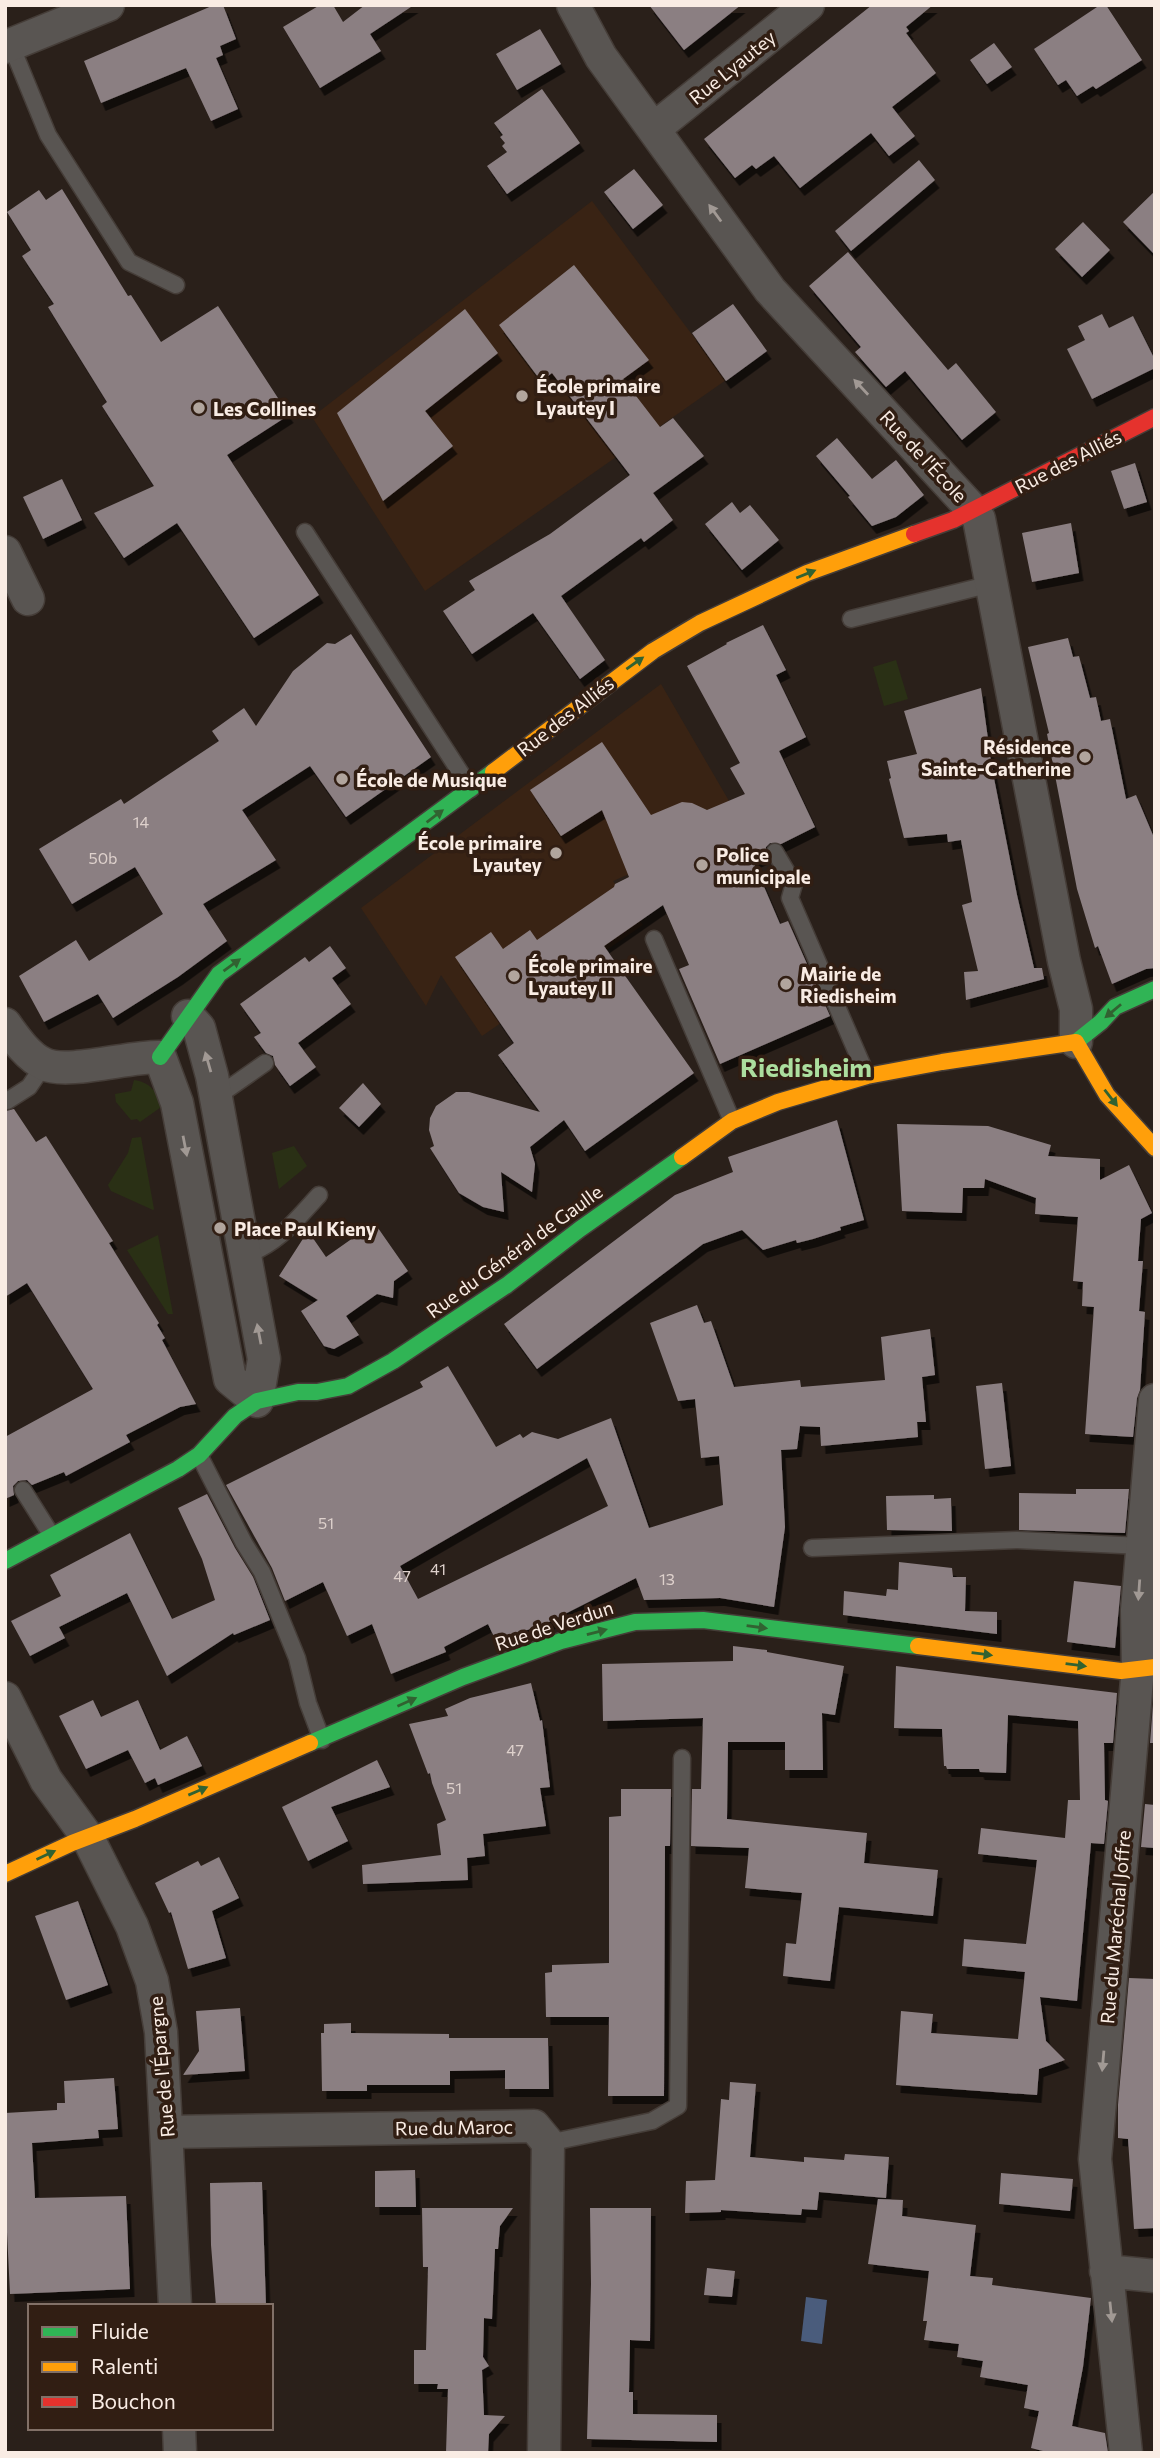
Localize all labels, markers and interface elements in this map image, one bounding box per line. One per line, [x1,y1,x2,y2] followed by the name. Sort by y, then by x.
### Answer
[684,25,780,109] street label: Rue Lyautey
[708,204,722,222] one-way arrow
[536,374,661,419] place label: École primaire Lyautey I
[853,379,869,396] one-way arrow
[514,388,530,404] marker: École primaire Lyautey I
[213,397,316,420] place label: Les Collines
[191,400,207,416] marker: Les Collines
[876,405,972,507] street label: Rue de l'École
[1011,424,1125,498] street label: Rue des Alliés
[796,568,817,579] one-way arrow
[626,656,644,670] one-way arrow
[512,671,618,761] street label: Rue des Alliés
[921,735,1071,780] place label: Résidence Sainte-Catherine
[1077,749,1093,765] marker: Résidence Sainte-Catherine
[356,768,507,791] place label: École de Musique
[334,771,350,787] marker: École de Musique
[425,808,443,823] one-way arrow
[133,812,150,831] house number: 14
[417,831,543,876] place label: École primaire Lyautey
[716,843,811,888] place label: Police municipale
[548,845,564,861] marker: École primaire Lyautey
[88,848,118,867] house number: 50b
[694,857,710,873] marker: Police municipale
[528,954,653,999] place label: École primaire Lyautey II
[222,958,241,972] one-way arrow
[800,962,897,1007] place label: Mairie de Riedisheim
[506,968,522,984] marker: École primaire Lyautey II
[778,976,794,992] marker: Mairie de Riedisheim
[1104,1003,1122,1019] one-way arrow
[203,1051,213,1072] one-way arrow
[740,1051,872,1082] district label: Riedisheim
[1103,1089,1118,1107] one-way arrow
[180,1135,191,1157] one-way arrow
[422,1180,606,1322] street label: Rue du Général de Gaulle
[234,1217,377,1240] place label: Place Paul Kieny
[212,1220,228,1236] marker: Place Paul Kieny
[253,1323,264,1345] one-way arrow
[318,1513,334,1532] house number: 51
[430,1559,446,1578] house number: 41
[393,1566,411,1585] house number: 47
[659,1569,675,1588] house number: 13
[1133,1579,1144,1601] one-way arrow
[492,1595,616,1655] street label: Rue de Verdun
[746,1622,768,1633] one-way arrow
[587,1626,609,1637] one-way arrow
[972,1649,994,1660] one-way arrow
[1065,1660,1087,1671] one-way arrow
[397,1696,417,1708] one-way arrow
[506,1740,524,1759] house number: 47
[446,1778,462,1797] house number: 51
[188,1786,209,1797] one-way arrow
[1095,1829,1135,2025] street label: Rue du Maréchal Joffre
[36,1849,56,1861] one-way arrow
[143,1996,179,2138] street label: Rue de l'Épargne
[1098,2050,1109,2072] one-way arrow
[395,2114,513,2140] street label: Rue du Maroc
[1106,2301,1117,2323] one-way arrow
[28,2304,273,2430] legend
[91,2318,149,2343] text: Fluide
[91,2353,158,2378] text: Ralenti
[91,2388,176,2413] text: Bouchon

